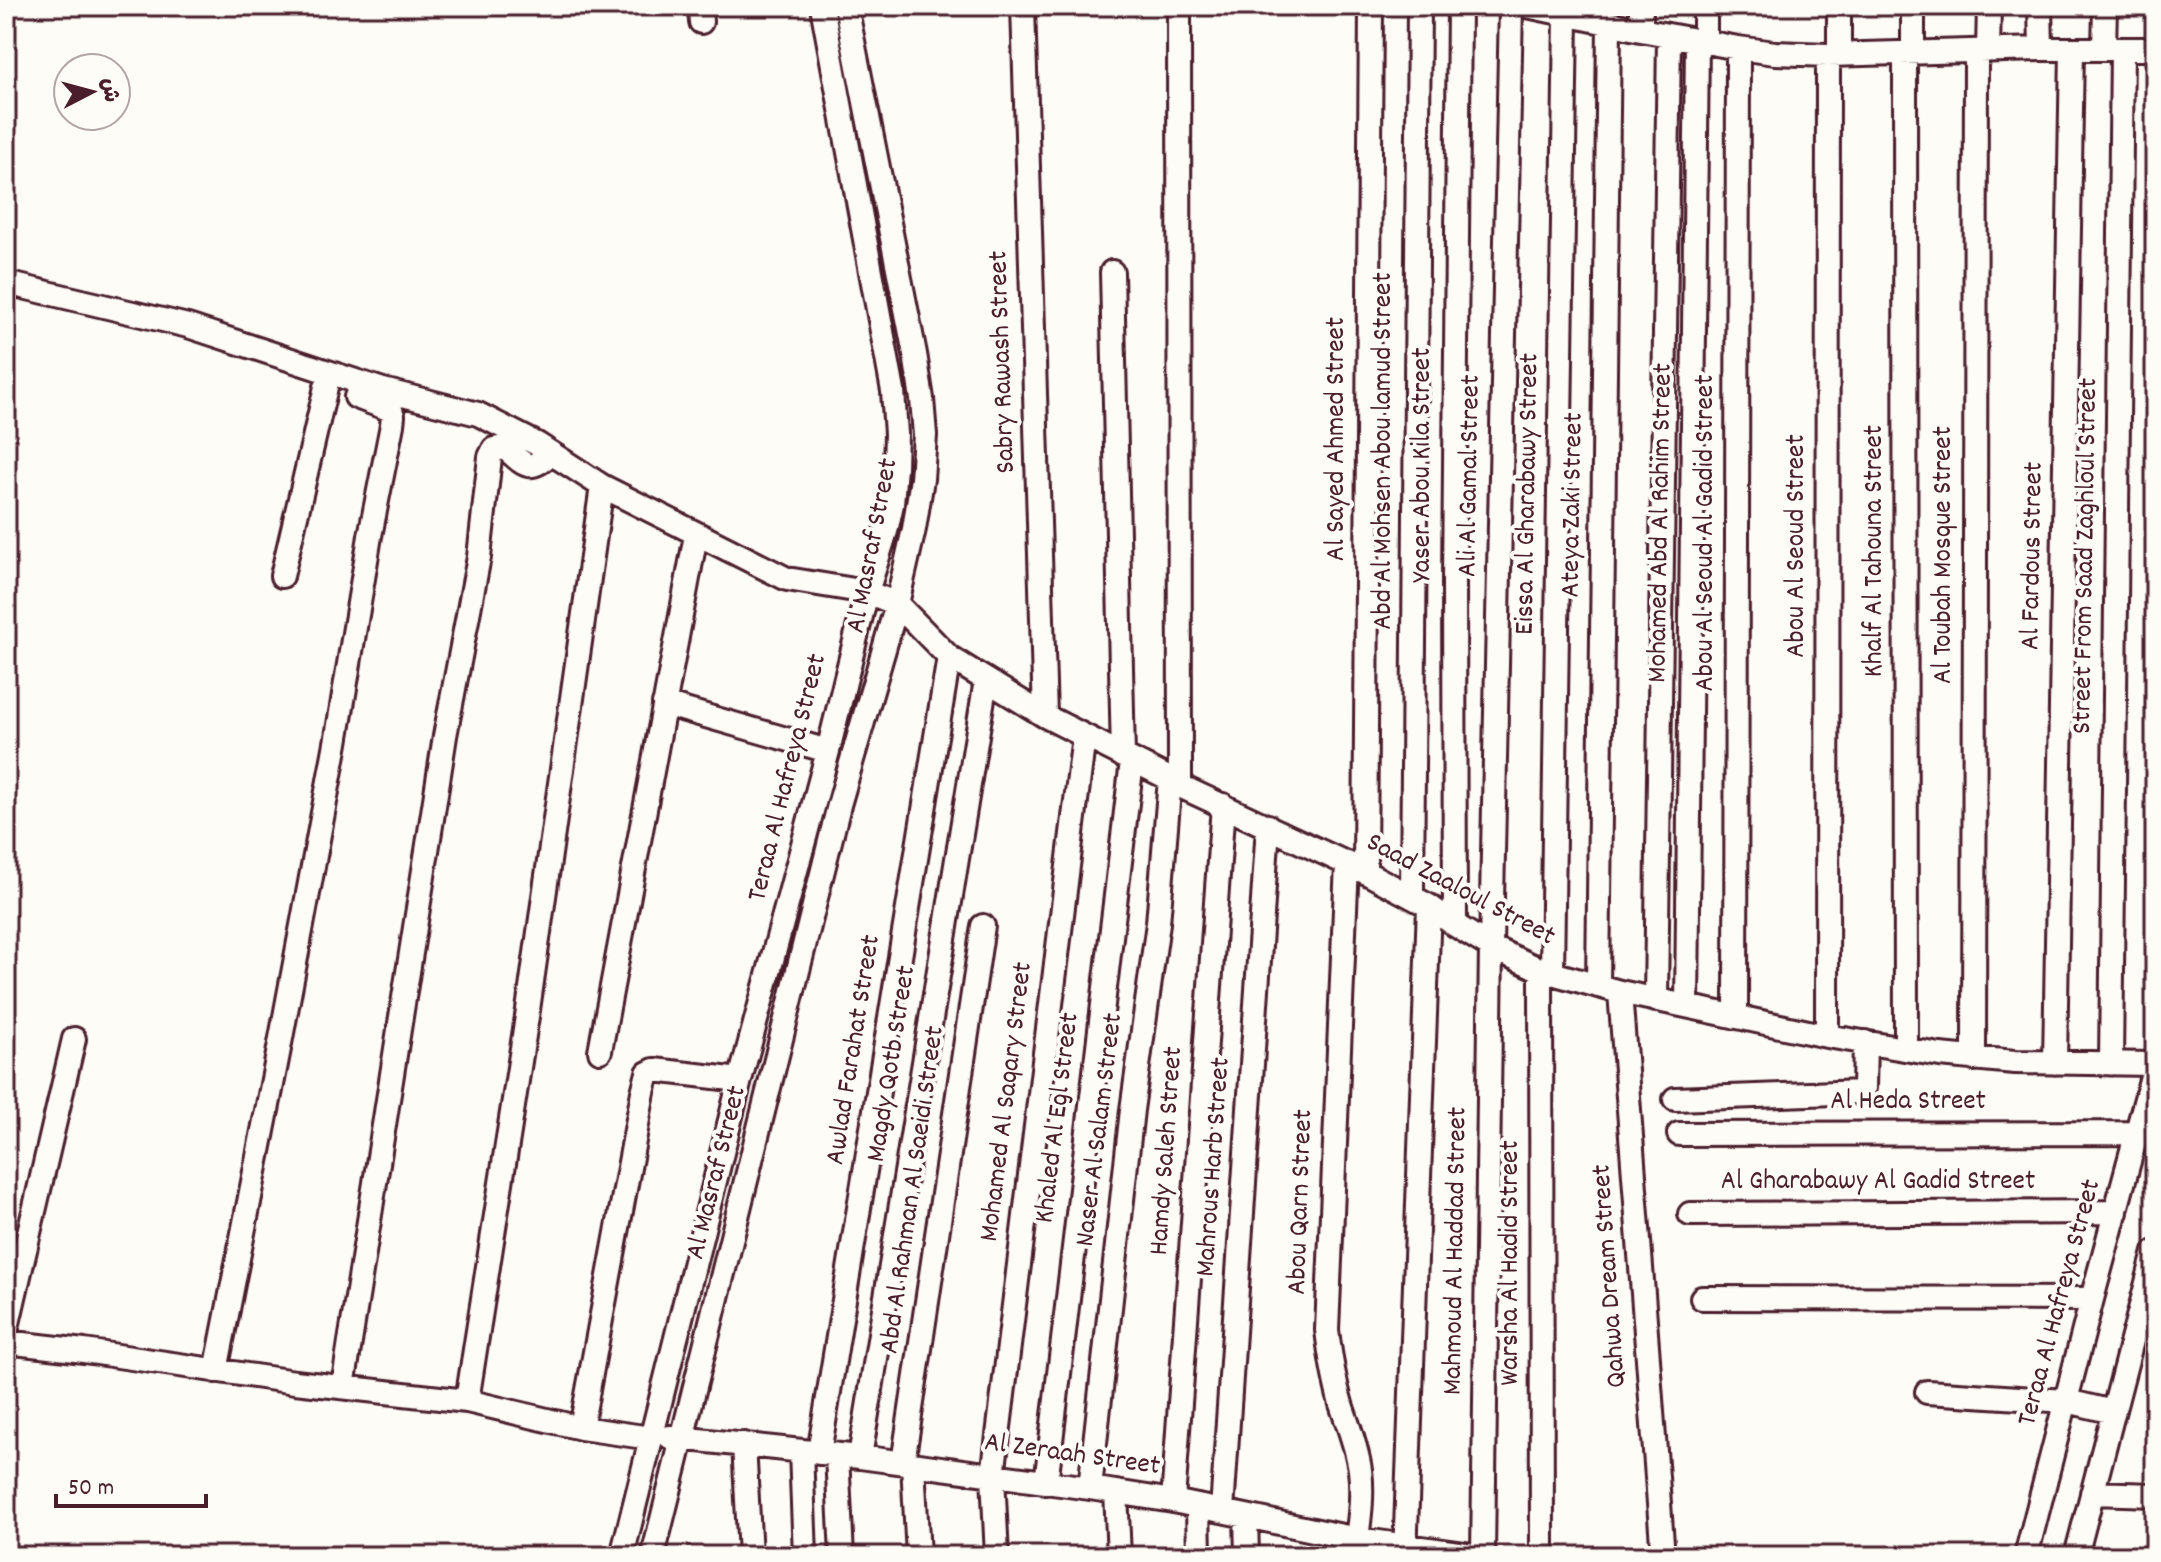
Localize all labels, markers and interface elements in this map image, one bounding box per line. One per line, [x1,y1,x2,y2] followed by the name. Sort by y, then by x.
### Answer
[52,52,132,132] north arrow
[92,77,125,104] text: ش
[980,250,1028,474] street label: Sabry Rawash Street
[1365,272,1405,630] street label: Abd Al Mohsen Abou lamud Street
[1318,317,1358,561] street label: Al Sayed Ahmed Street
[1404,348,1444,582] street label: Yaser Abou Kila Street
[1507,353,1551,635] street label: Eissa Al Gharabawy Street
[1639,363,1685,683] street label: Mohamed Abd Al Rahim Street
[1449,374,1493,578] street label: Ali Al Gamal Street
[1687,375,1727,691] street label: Abou Al Seoud Al Gadid Street
[2064,377,2110,735] street label: Street From Saad Zaghloul Street
[1552,412,1596,598] street label: Ateya Zaki Street
[1856,425,1896,677] street label: Khalf Al Tahouna Street
[1925,426,1965,684] street label: Al Toubah Mosque Street
[1778,434,1818,658] street label: Abou Al Seoud Street
[837,455,911,637] street label: Al Masraf Street
[2012,462,2056,650] street label: Al Fardous Street
[739,650,839,906] street label: Teraa Al Hafreya Street
[1358,824,1562,958] street label: Saad Zaaloul Street
[817,932,893,1168] street label: Awlad Farahat Street
[971,960,1045,1244] street label: Mohamed Al Saqary Street
[858,963,928,1165] street label: Magdy Qotb Street
[1026,1010,1092,1226] street label: Khaled Al Egl Street
[1067,1011,1135,1249] street label: Naser Al Salam Street
[871,1024,957,1356] street label: Abd Al Rahman Al Saeidi Street
[1141,1045,1195,1257] street label: Hamdy Saleh Street
[1187,1056,1243,1278] street label: Mahrous Harb Street
[677,1082,759,1264] street label: Al Masraf Street
[1830,1083,1986,1123] street label: Al Heda Street
[1434,1106,1480,1396] street label: Mahmoud Al Haddad Street
[1279,1109,1325,1295] street label: Abou Qarn Street
[1492,1140,1532,1386] street label: Warsha Al Hadid Street
[1583,1163,1639,1389] street label: Qahwa Dream Street
[1721,1163,2035,1203] street label: Al Gharabawy Al Gadid Street
[2009,1175,2113,1431] street label: Teraa Al Hafreya Street
[982,1424,1162,1488] street label: Al Zeraah Street
[56,1458,206,1508] scale bar
[68,1472,114,1506] text: 50 m

